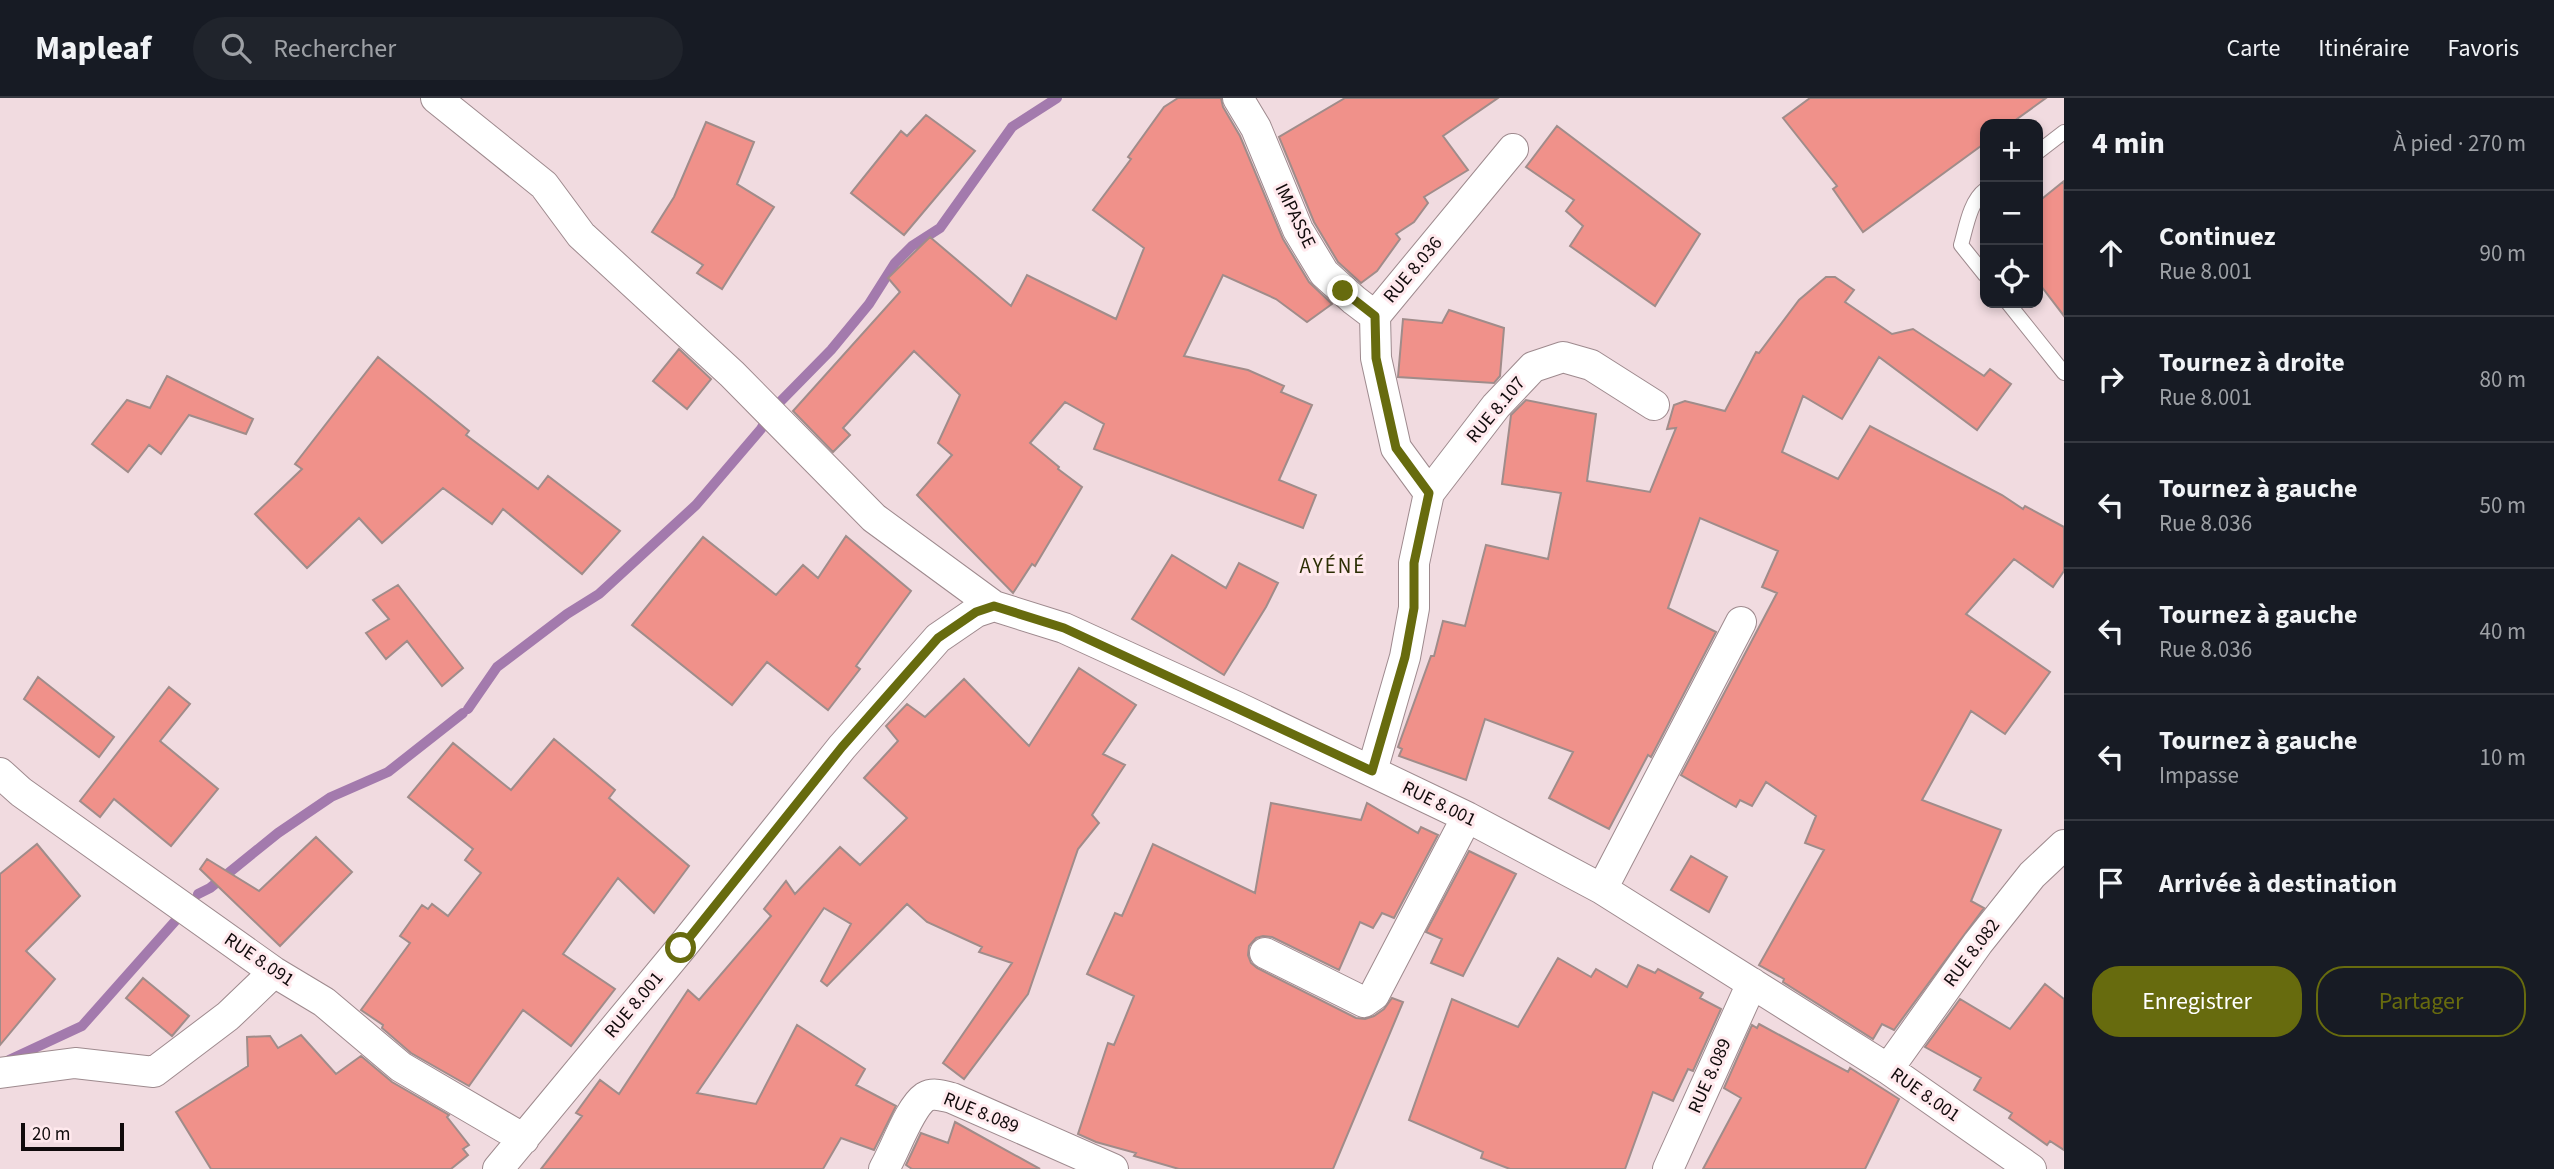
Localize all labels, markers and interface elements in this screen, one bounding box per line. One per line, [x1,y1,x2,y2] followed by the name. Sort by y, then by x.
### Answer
[193,17,683,80] search box
[35,25,151,72] text: Mapleaf
[217,29,255,67] icon: search
[273,30,396,67] text: Rechercher
[2226,31,2280,66] text: Carte
[2318,31,2409,66] text: Itinéraire
[2447,31,2519,66] text: Favoris
[1980,119,2043,308] map controls
[1980,119,2043,182] button: +
[2092,122,2165,165] text: 4 min
[2393,127,2526,160] text: À pied · 270 m
[1268,179,1322,253] street label: IMPASSE
[1980,182,2043,245] button: −
[2159,218,2275,255] text: Continuez
[1377,231,1449,309] street label: RUE 8.036
[2092,234,2130,272] icon: ahead
[2479,237,2526,270] text: 90 m
[1980,245,2043,308] button: locate
[2159,255,2252,288] text: Rue 8.001
[1327,275,1358,306] route end
[2159,344,2345,381] text: Tournez à droite
[2092,360,2130,398] icon: right
[2479,363,2526,396] text: 80 m
[1460,371,1532,449] street label: RUE 8.107
[2159,381,2252,414] text: Rue 8.001
[2159,470,2358,507] text: Tournez à gauche
[2092,486,2130,524] icon: left
[2479,489,2526,522] text: 50 m
[2159,507,2252,540] text: Rue 8.036
[1300,551,1366,581] district label: AYÉNÉ
[2159,596,2358,633] text: Tournez à gauche
[2092,612,2130,650] icon: left
[2479,615,2526,648] text: 40 m
[2159,633,2252,666] text: Rue 8.036
[2159,722,2358,759] text: Tournez à gauche
[2092,738,2130,776] icon: left
[2479,741,2526,774] text: 10 m
[2159,759,2239,792] text: Impasse
[1397,774,1481,834] street label: RUE 8.001
[2092,864,2130,902] icon: arrive
[2159,865,2397,902] text: Arrivée à destination
[1937,913,2007,993] street label: RUE 8.082
[219,927,299,993] street label: RUE 8.091
[665,932,696,963] route start
[598,966,670,1044] street label: RUE 8.001
[2092,966,2302,1037] button: Enregistrer
[2316,966,2526,1037] button: Partager
[1682,1034,1738,1118] street label: RUE 8.089
[1885,1061,1965,1129] street label: RUE 8.001
[939,1086,1023,1140] street label: RUE 8.089
[21,1120,124,1152] scale bar
[32,1121,70,1148] text: 20 m

